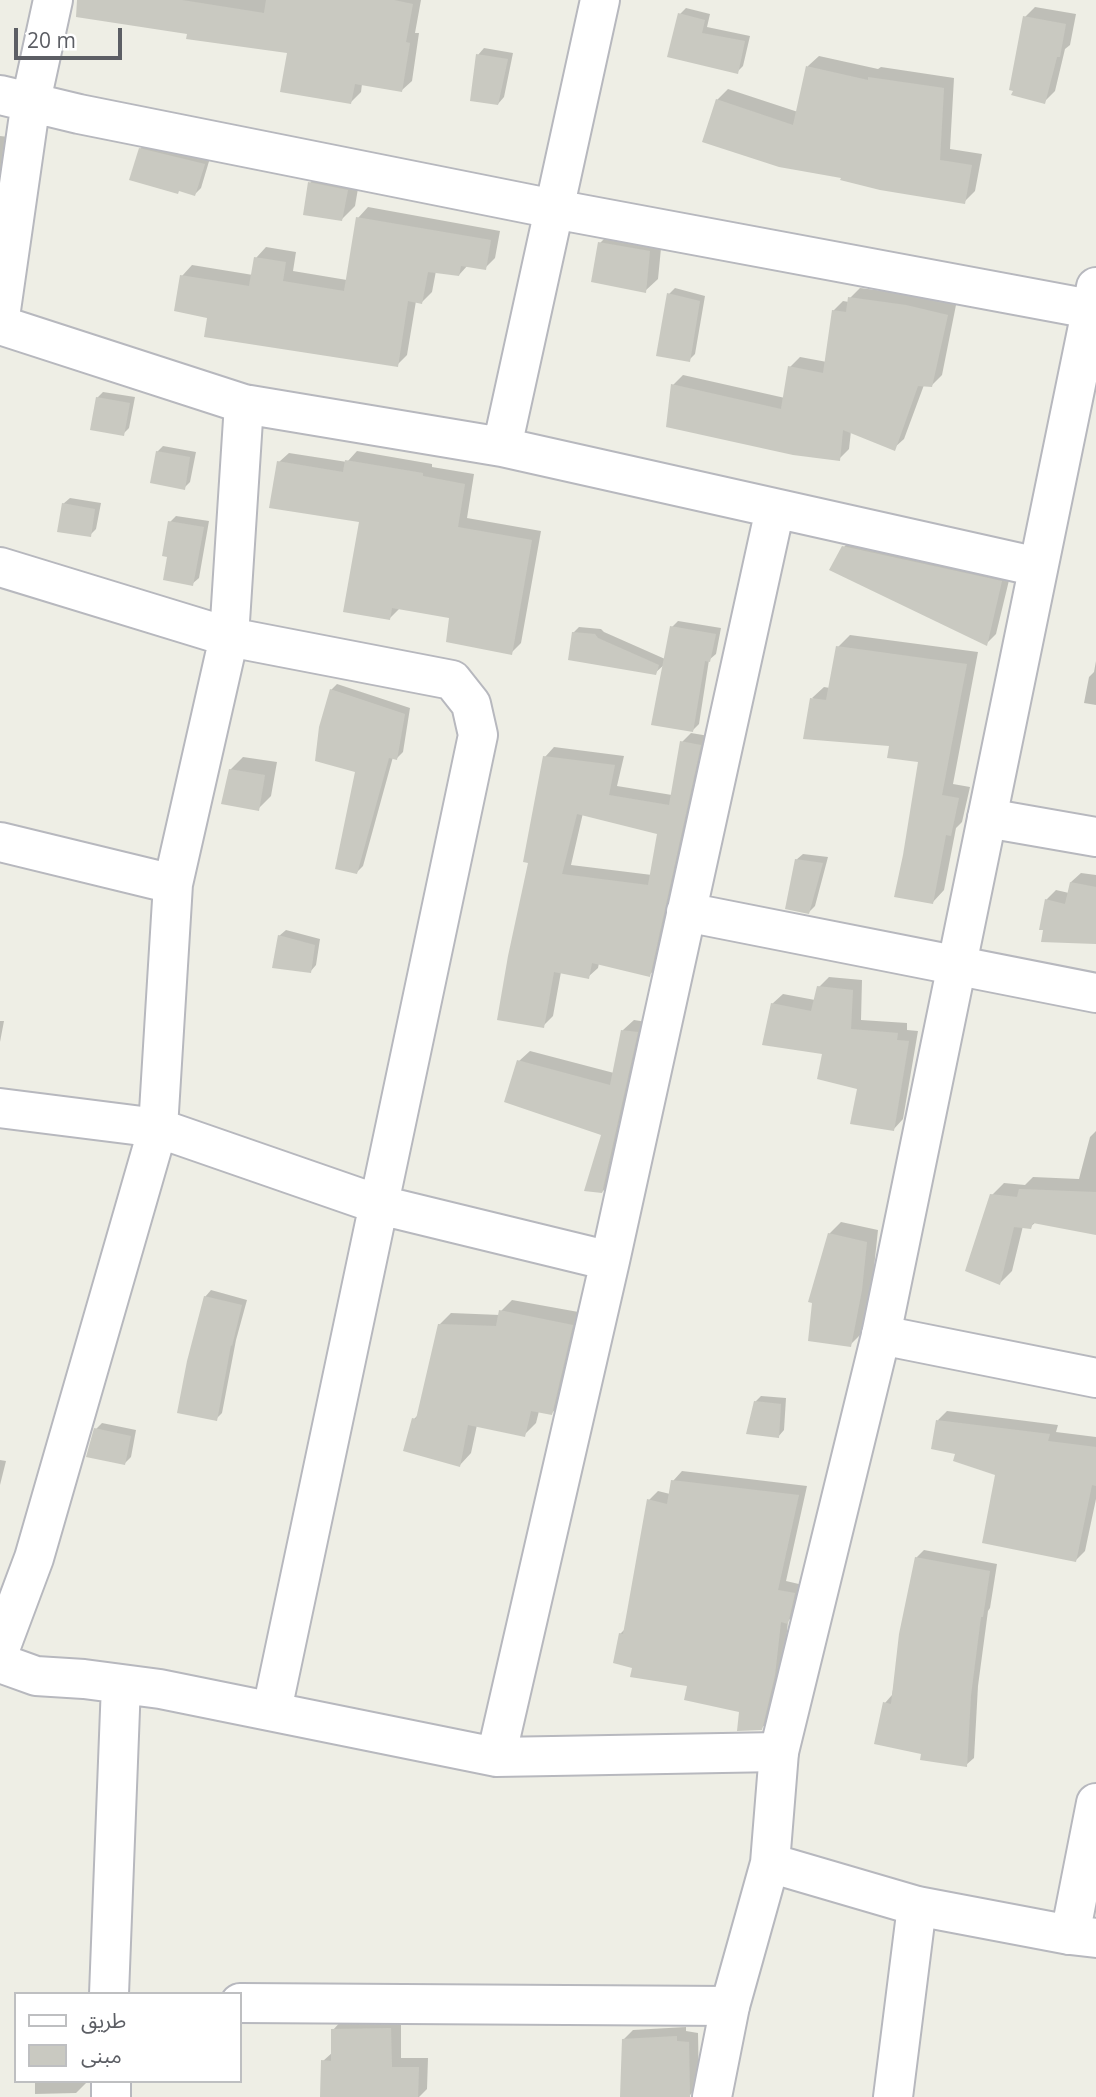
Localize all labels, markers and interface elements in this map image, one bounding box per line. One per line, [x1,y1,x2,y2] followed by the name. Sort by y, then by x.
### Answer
[18,14,126,58] scale bar
[27,26,76,54] text: 20 m
[14,1992,242,2083] legend
[81,2006,126,2034] text: طريق
[81,2041,122,2069] text: مبنى

